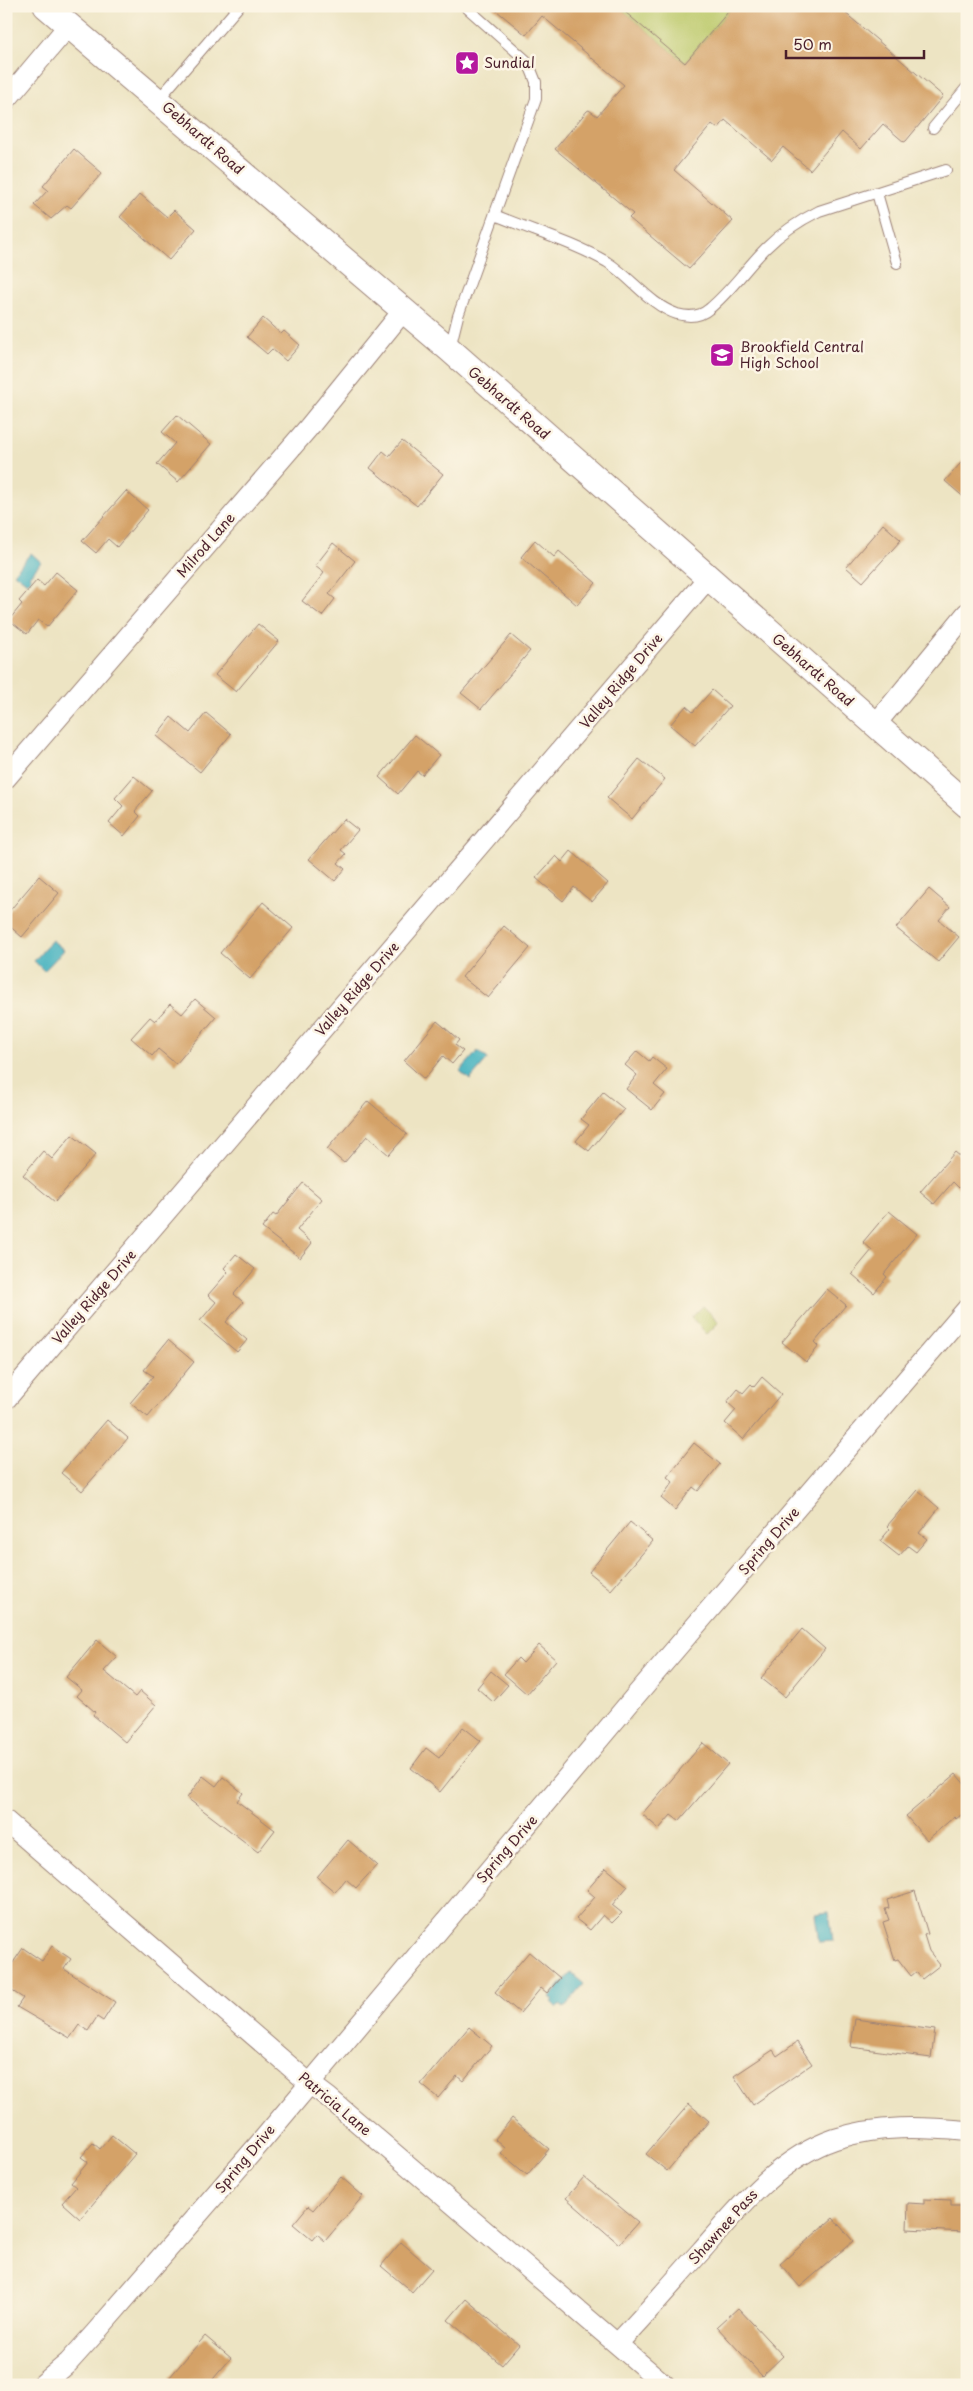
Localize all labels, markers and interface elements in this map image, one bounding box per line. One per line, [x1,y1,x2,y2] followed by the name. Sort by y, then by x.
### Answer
[786,28,923,60] scale bar
[793,32,832,55] text: 50 m
[454,50,480,76] place icon: Sundial
[484,52,535,73] place label: Sundial
[158,96,249,179] street label: Gebhardt Road
[740,336,864,373] place label: Brookfield Central High School
[709,342,735,368] school or university icon: Brookfield Central High School
[464,361,555,444] street label: Gebhardt Road
[171,508,240,582] street label: Milrod Lane
[574,628,667,733] street label: Valley Ridge Drive
[768,628,859,711] street label: Gebhardt Road
[310,937,404,1041] street label: Valley Ridge Drive
[47,1245,141,1349] street label: Valley Ridge Drive
[733,1502,804,1579] street label: Spring Drive
[471,1810,542,1887] street label: Spring Drive
[294,2067,376,2141] street label: Patricia Lane
[210,2120,280,2198] street label: Spring Drive
[683,2184,762,2269] street label: Shawnee Pass

